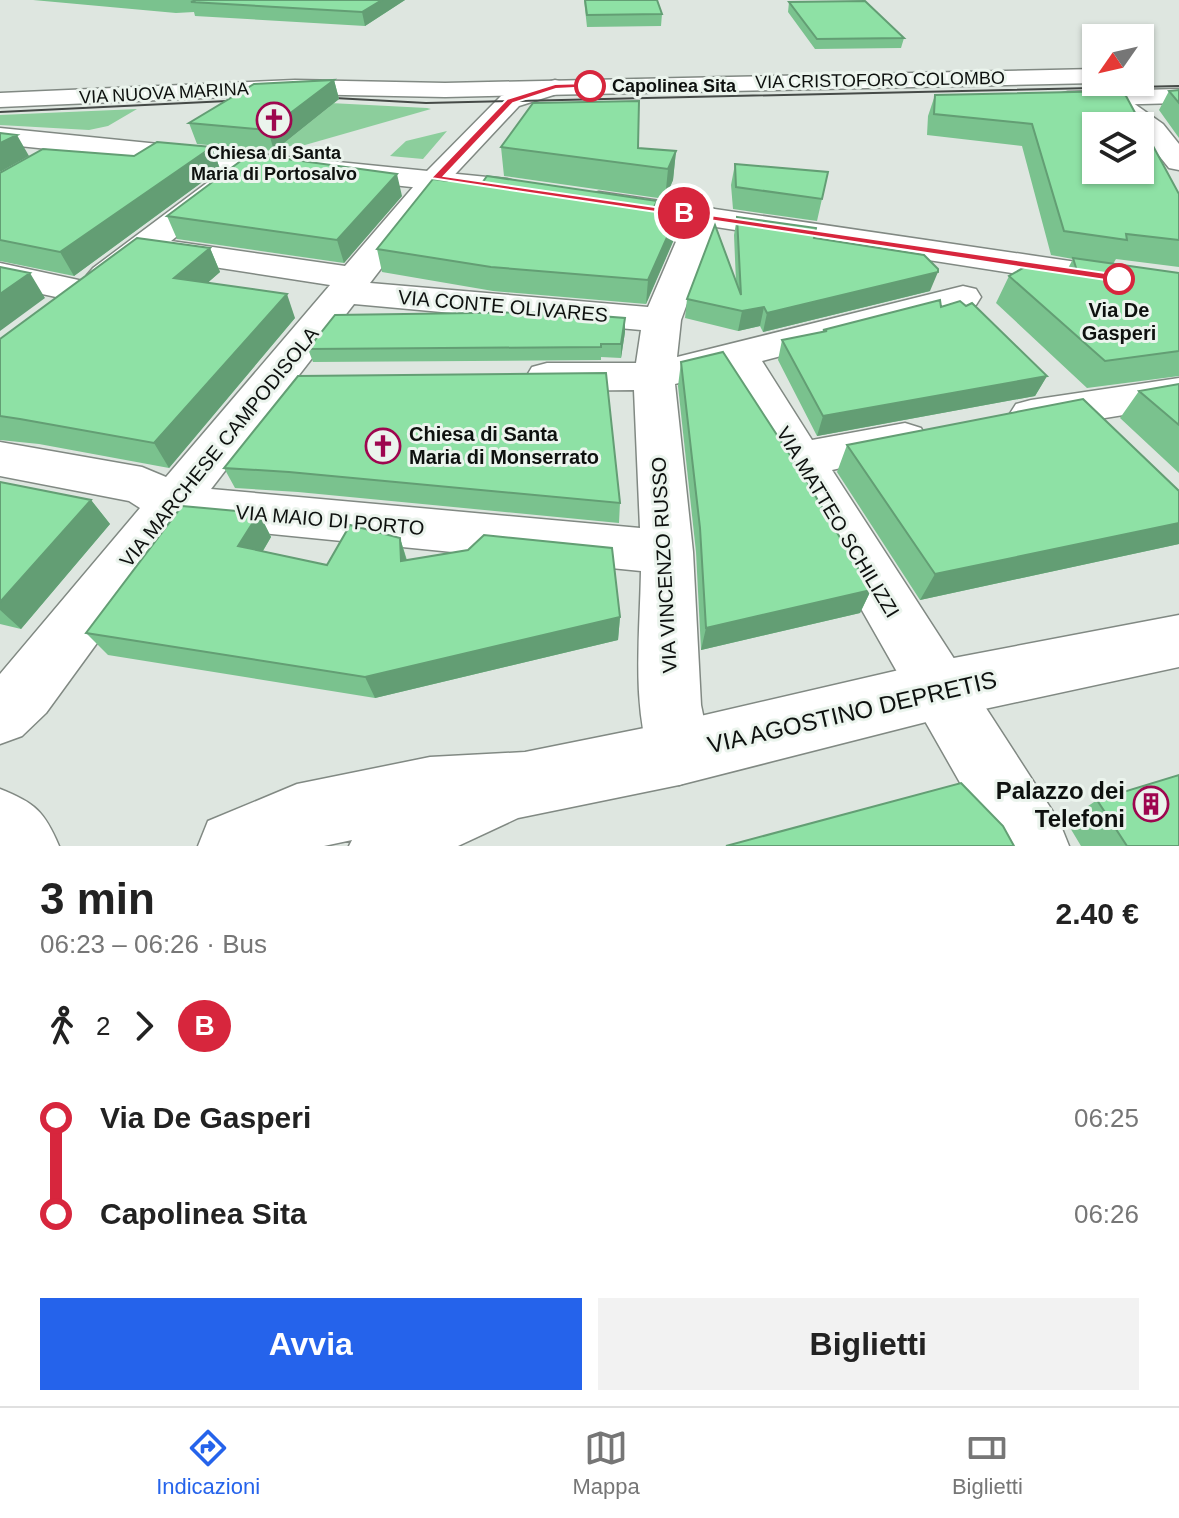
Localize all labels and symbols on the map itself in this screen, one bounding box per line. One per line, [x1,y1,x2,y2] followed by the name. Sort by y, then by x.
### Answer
[1082,24,1154,96] north arrow
[755,68,1005,92] street label: VIA CRISTOFORO COLOMBO
[575,71,605,101] marker: Capolinea Sita
[612,76,737,96] place label: Capolinea Sita
[79,79,249,107] street label: VIA NUOVA MARINA
[255,101,293,139] church icon: Chiesa di Santa Maria di Portosalvo
[191,143,357,184] place label: Chiesa di Santa Maria di Portosalvo
[658,187,710,239] line badge: B
[1104,264,1134,294] marker: Via De Gasperi
[397,286,609,326] street label: VIA CONTE OLIVARES
[1082,299,1156,344] place label: Via De Gasperi
[115,322,323,571] street label: VIA MARCHESE CAMPODISOLA
[409,423,599,468] place label: Chiesa di Santa Maria di Monserrato
[772,423,904,621] street label: VIA MATTEO SCHILIZZI
[364,427,402,465] church icon: Chiesa di Santa Maria di Monserrato
[647,456,681,674] street label: VIA VINCENZO RUSSO
[235,501,425,539] street label: VIA MAIO DI PORTO
[705,666,999,758] street label: VIA AGOSTINO DEPRETIS
[996,777,1125,832] place label: Palazzo dei Telefoni
[1132,785,1170,823] building icon: Palazzo dei Telefoni

